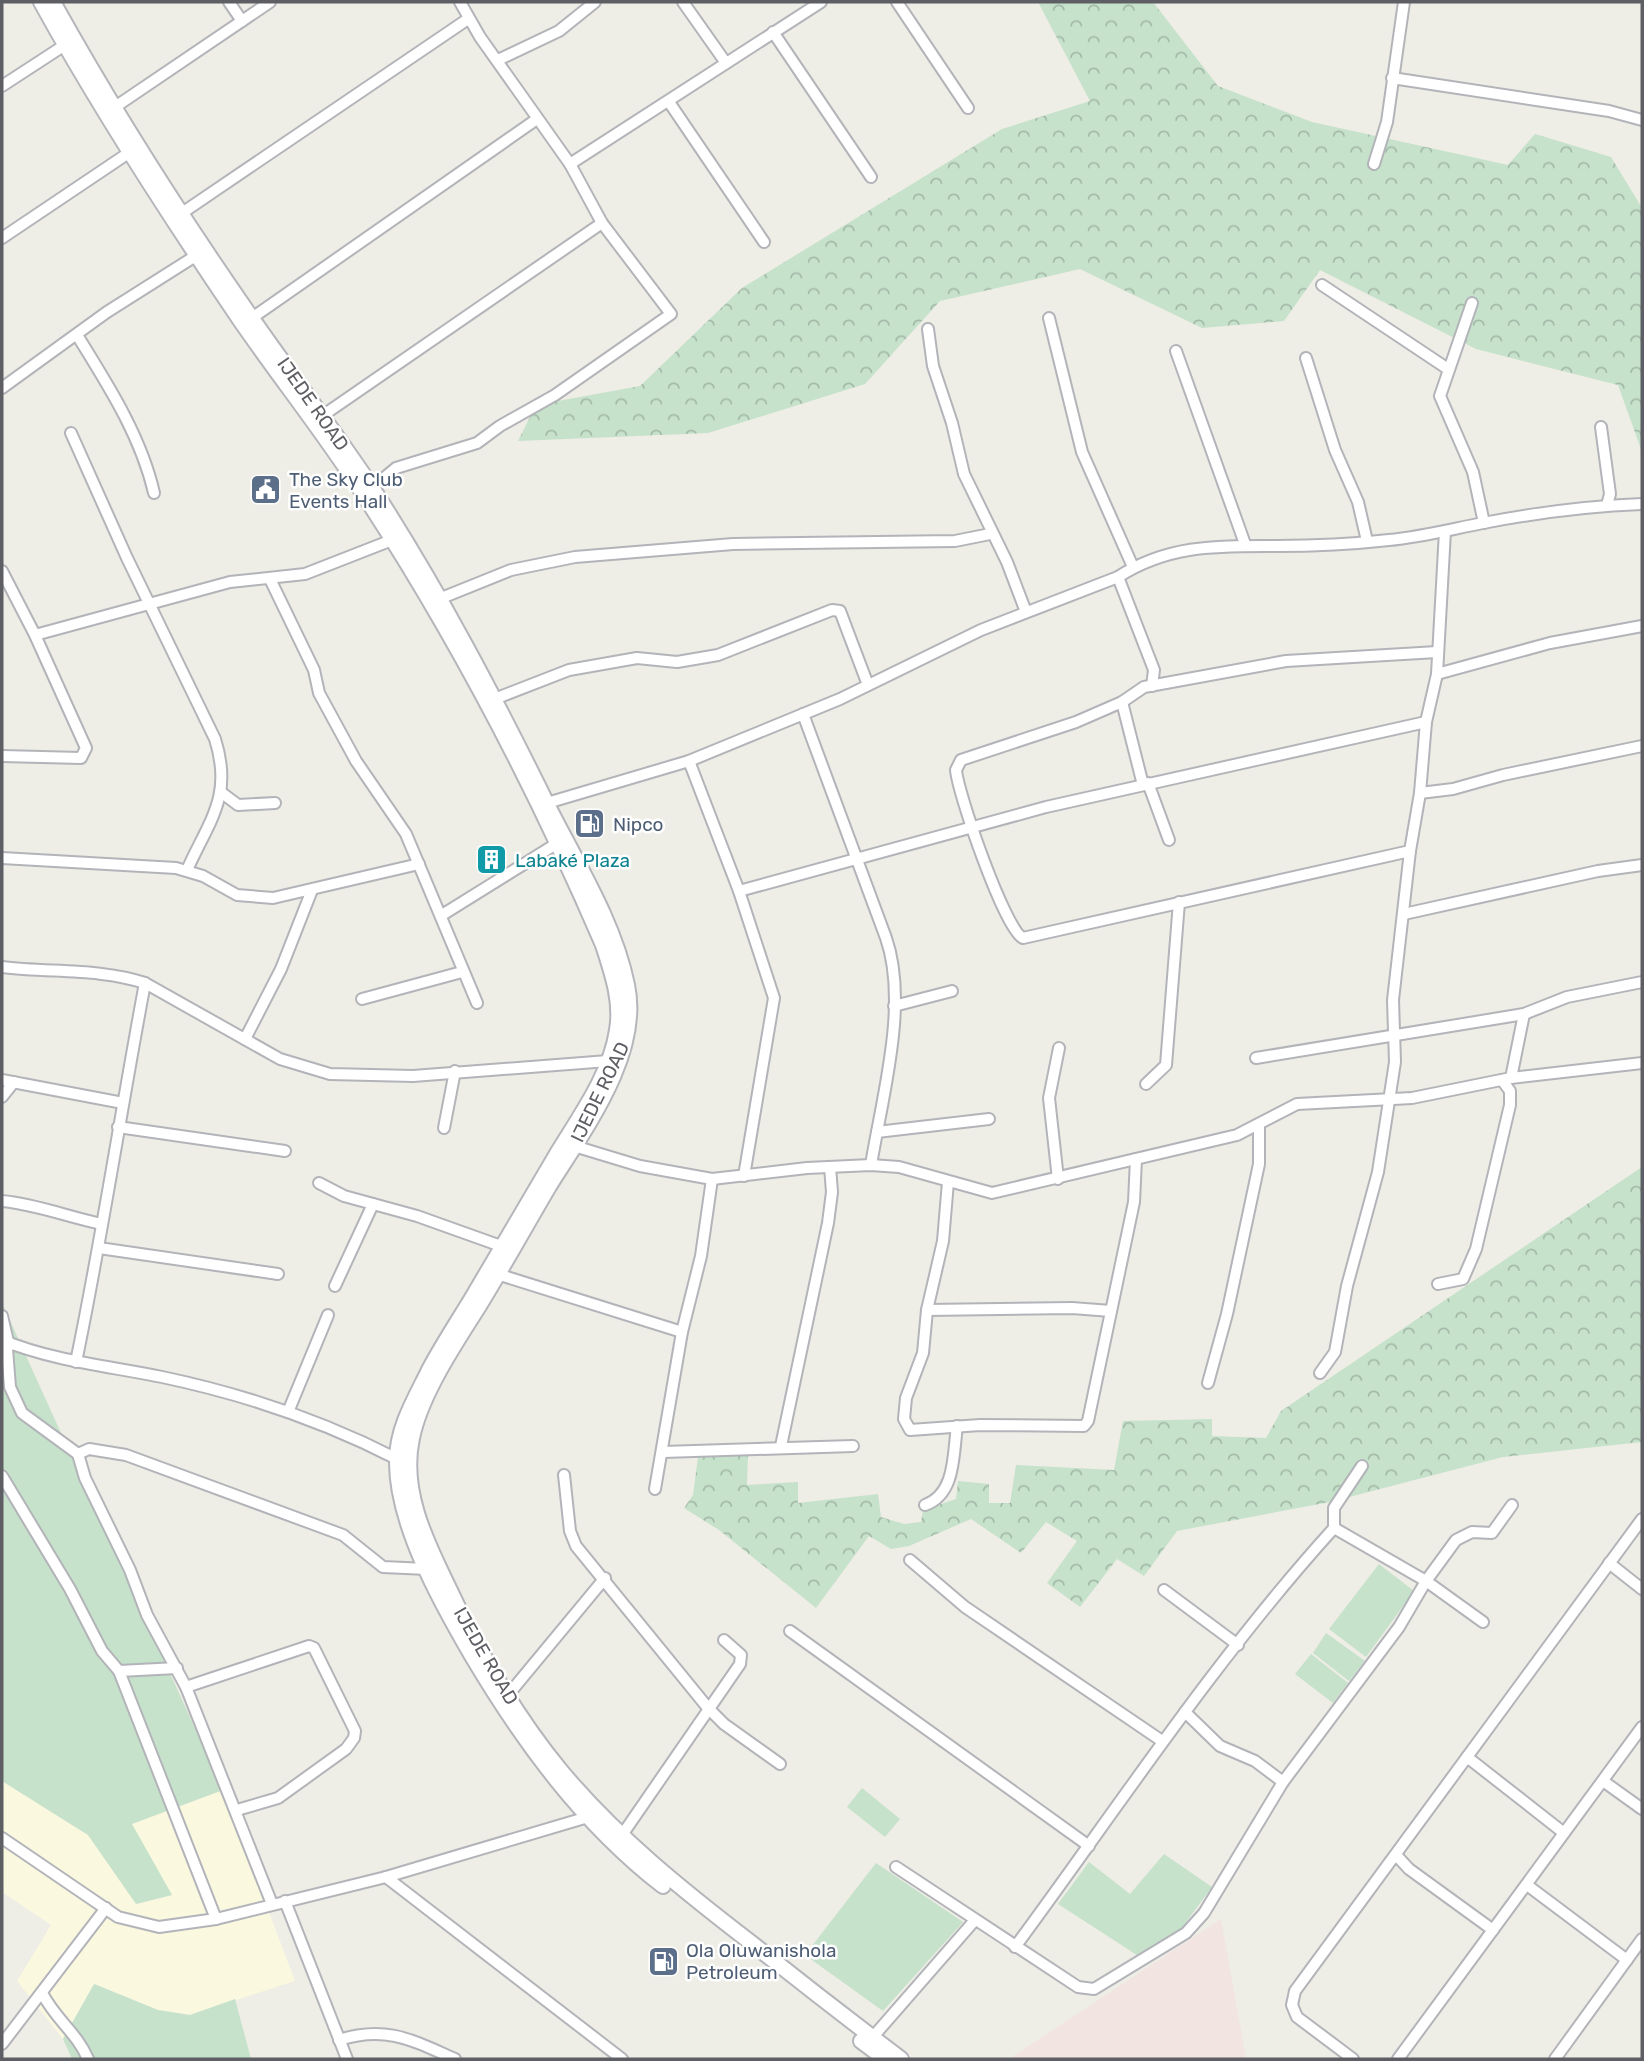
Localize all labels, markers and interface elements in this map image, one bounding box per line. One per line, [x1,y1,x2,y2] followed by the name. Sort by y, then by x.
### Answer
[272,353,354,455] street label: IJEDE ROAD
[289,468,403,513] place label: The Sky Club Events Hall
[249,473,283,507] public building icon: The Sky Club Events Hall
[573,807,607,841] fuel station icon: Nipco
[613,813,664,836] place label: Nipco
[475,843,509,877] building icon: Labaké Plaza
[515,849,630,872] place label: Labaké Plaza
[566,1038,634,1146] street label: IJEDE ROAD
[449,1603,523,1709] street label: IJEDE ROAD
[686,1939,836,1984] place label: Ola Oluwanishola Petroleum
[646,1944,680,1978] fuel station icon: Ola Oluwanishola Petroleum

